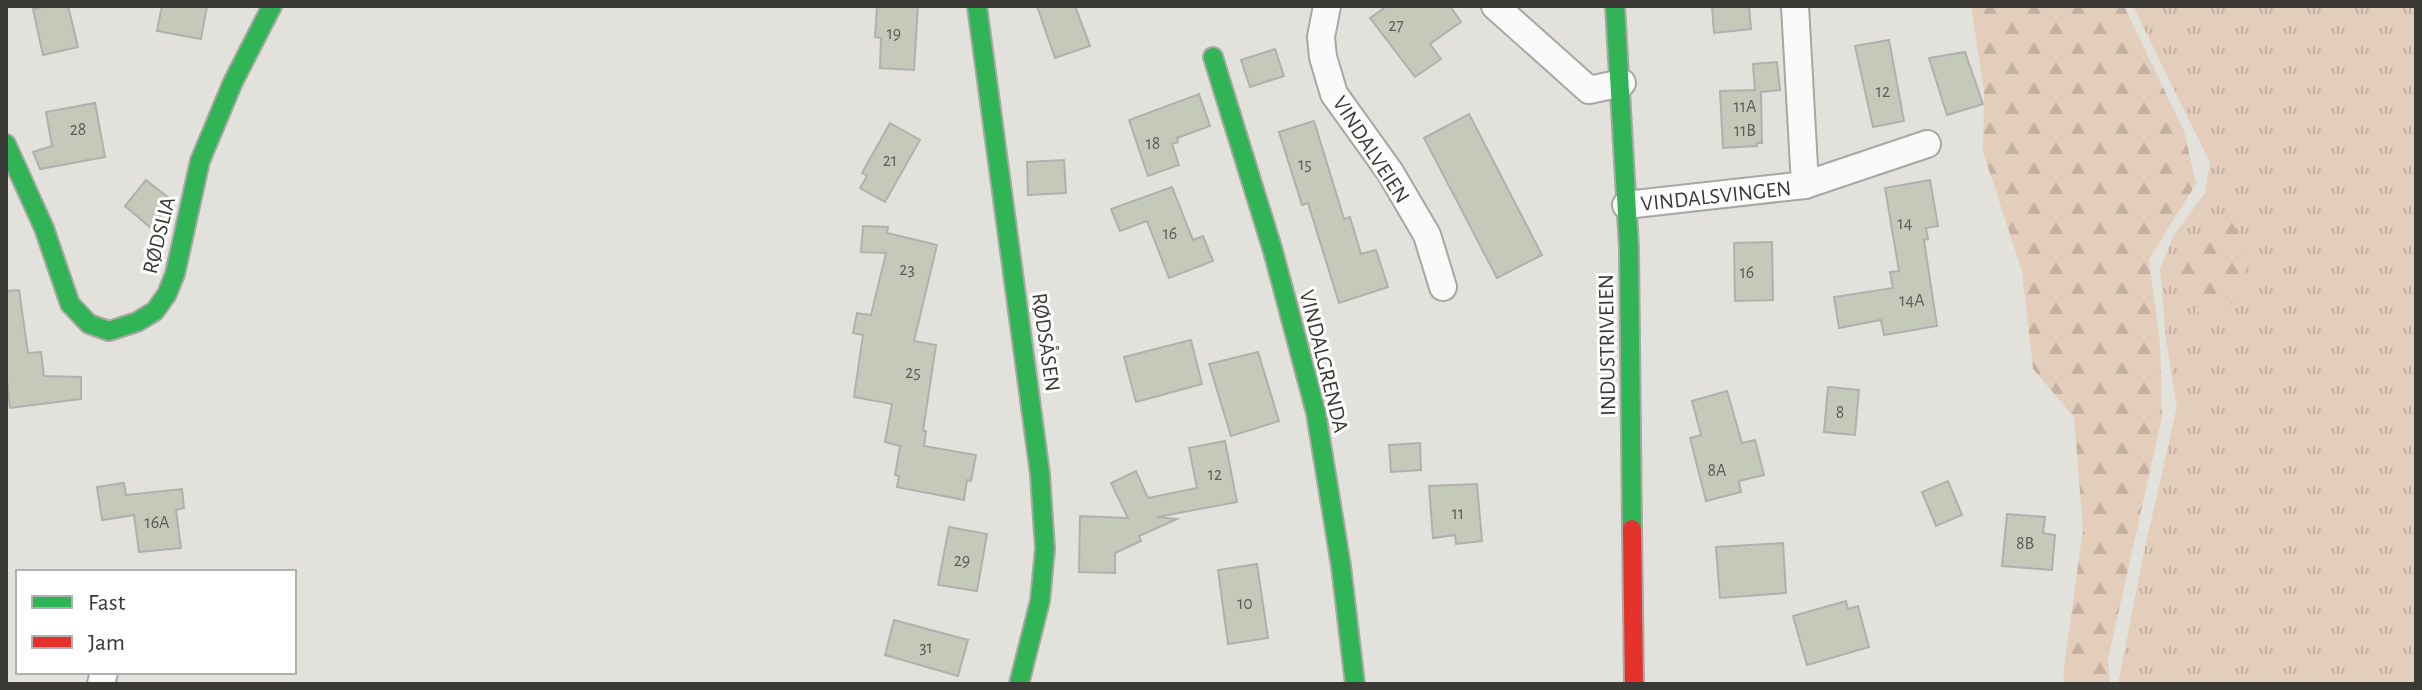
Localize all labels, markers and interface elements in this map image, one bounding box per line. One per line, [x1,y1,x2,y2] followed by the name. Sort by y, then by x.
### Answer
[1388,17,1404,35] house number: 27
[887,25,901,43] house number: 19
[1876,83,1890,101] house number: 12
[1329,92,1414,207] street label: VINDALVEIEN
[1734,98,1757,116] house number: 11A
[70,121,86,139] house number: 28
[1734,122,1756,140] house number: 11B
[1146,135,1160,153] house number: 18
[883,152,897,170] house number: 21
[1298,156,1312,174] house number: 15
[1640,177,1792,215] street label: VINDALSVINGEN
[139,194,179,276] street label: RØDSLIA
[1898,215,1913,233] house number: 14
[1163,225,1177,243] house number: 16
[899,261,915,279] house number: 23
[1740,264,1754,282] house number: 16
[1595,274,1619,416] street label: INDUSTRIVEIEN
[1296,288,1352,435] street label: VINDALGRENDA
[1028,291,1065,393] street label: RØDSÅSEN
[1899,292,1925,310] house number: 14A
[905,364,921,382] house number: 25
[1836,404,1844,422] house number: 8
[1708,462,1727,480] house number: 8A
[1208,466,1222,484] house number: 12
[1452,505,1464,523] house number: 11
[144,514,170,532] house number: 16A
[2016,535,2034,553] house number: 8B
[954,552,970,570] house number: 29
[16,570,296,674] legend
[88,591,126,615] text: Fast
[1237,595,1253,613] house number: 10
[88,631,125,655] text: Jam
[919,639,933,657] house number: 31

